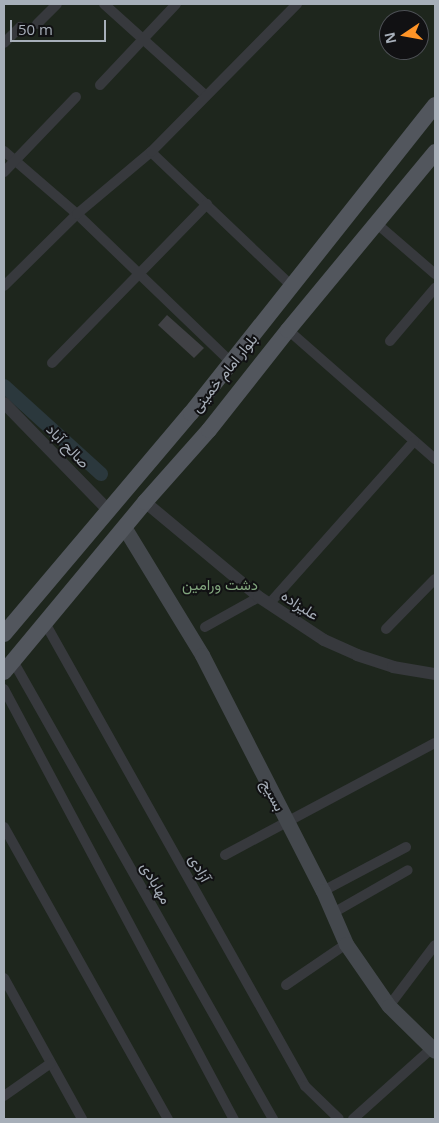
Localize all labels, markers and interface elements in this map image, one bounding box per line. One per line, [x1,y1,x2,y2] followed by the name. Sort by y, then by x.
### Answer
[12,10,109,42] scale bar
[379,10,429,60] north arrow
[18,19,53,39] text: 50 m
[379,30,400,46] text: N
[187,330,261,416] street label: بلوار امام خمینی
[43,420,93,472] street label: صالح آباد
[182,576,258,594] park label: دشت ورامین
[278,586,322,624] street label: علیزاده
[257,776,289,814] street label: بسیج
[185,851,215,885] street label: آزادی
[137,859,175,907] street label: مهابادی

